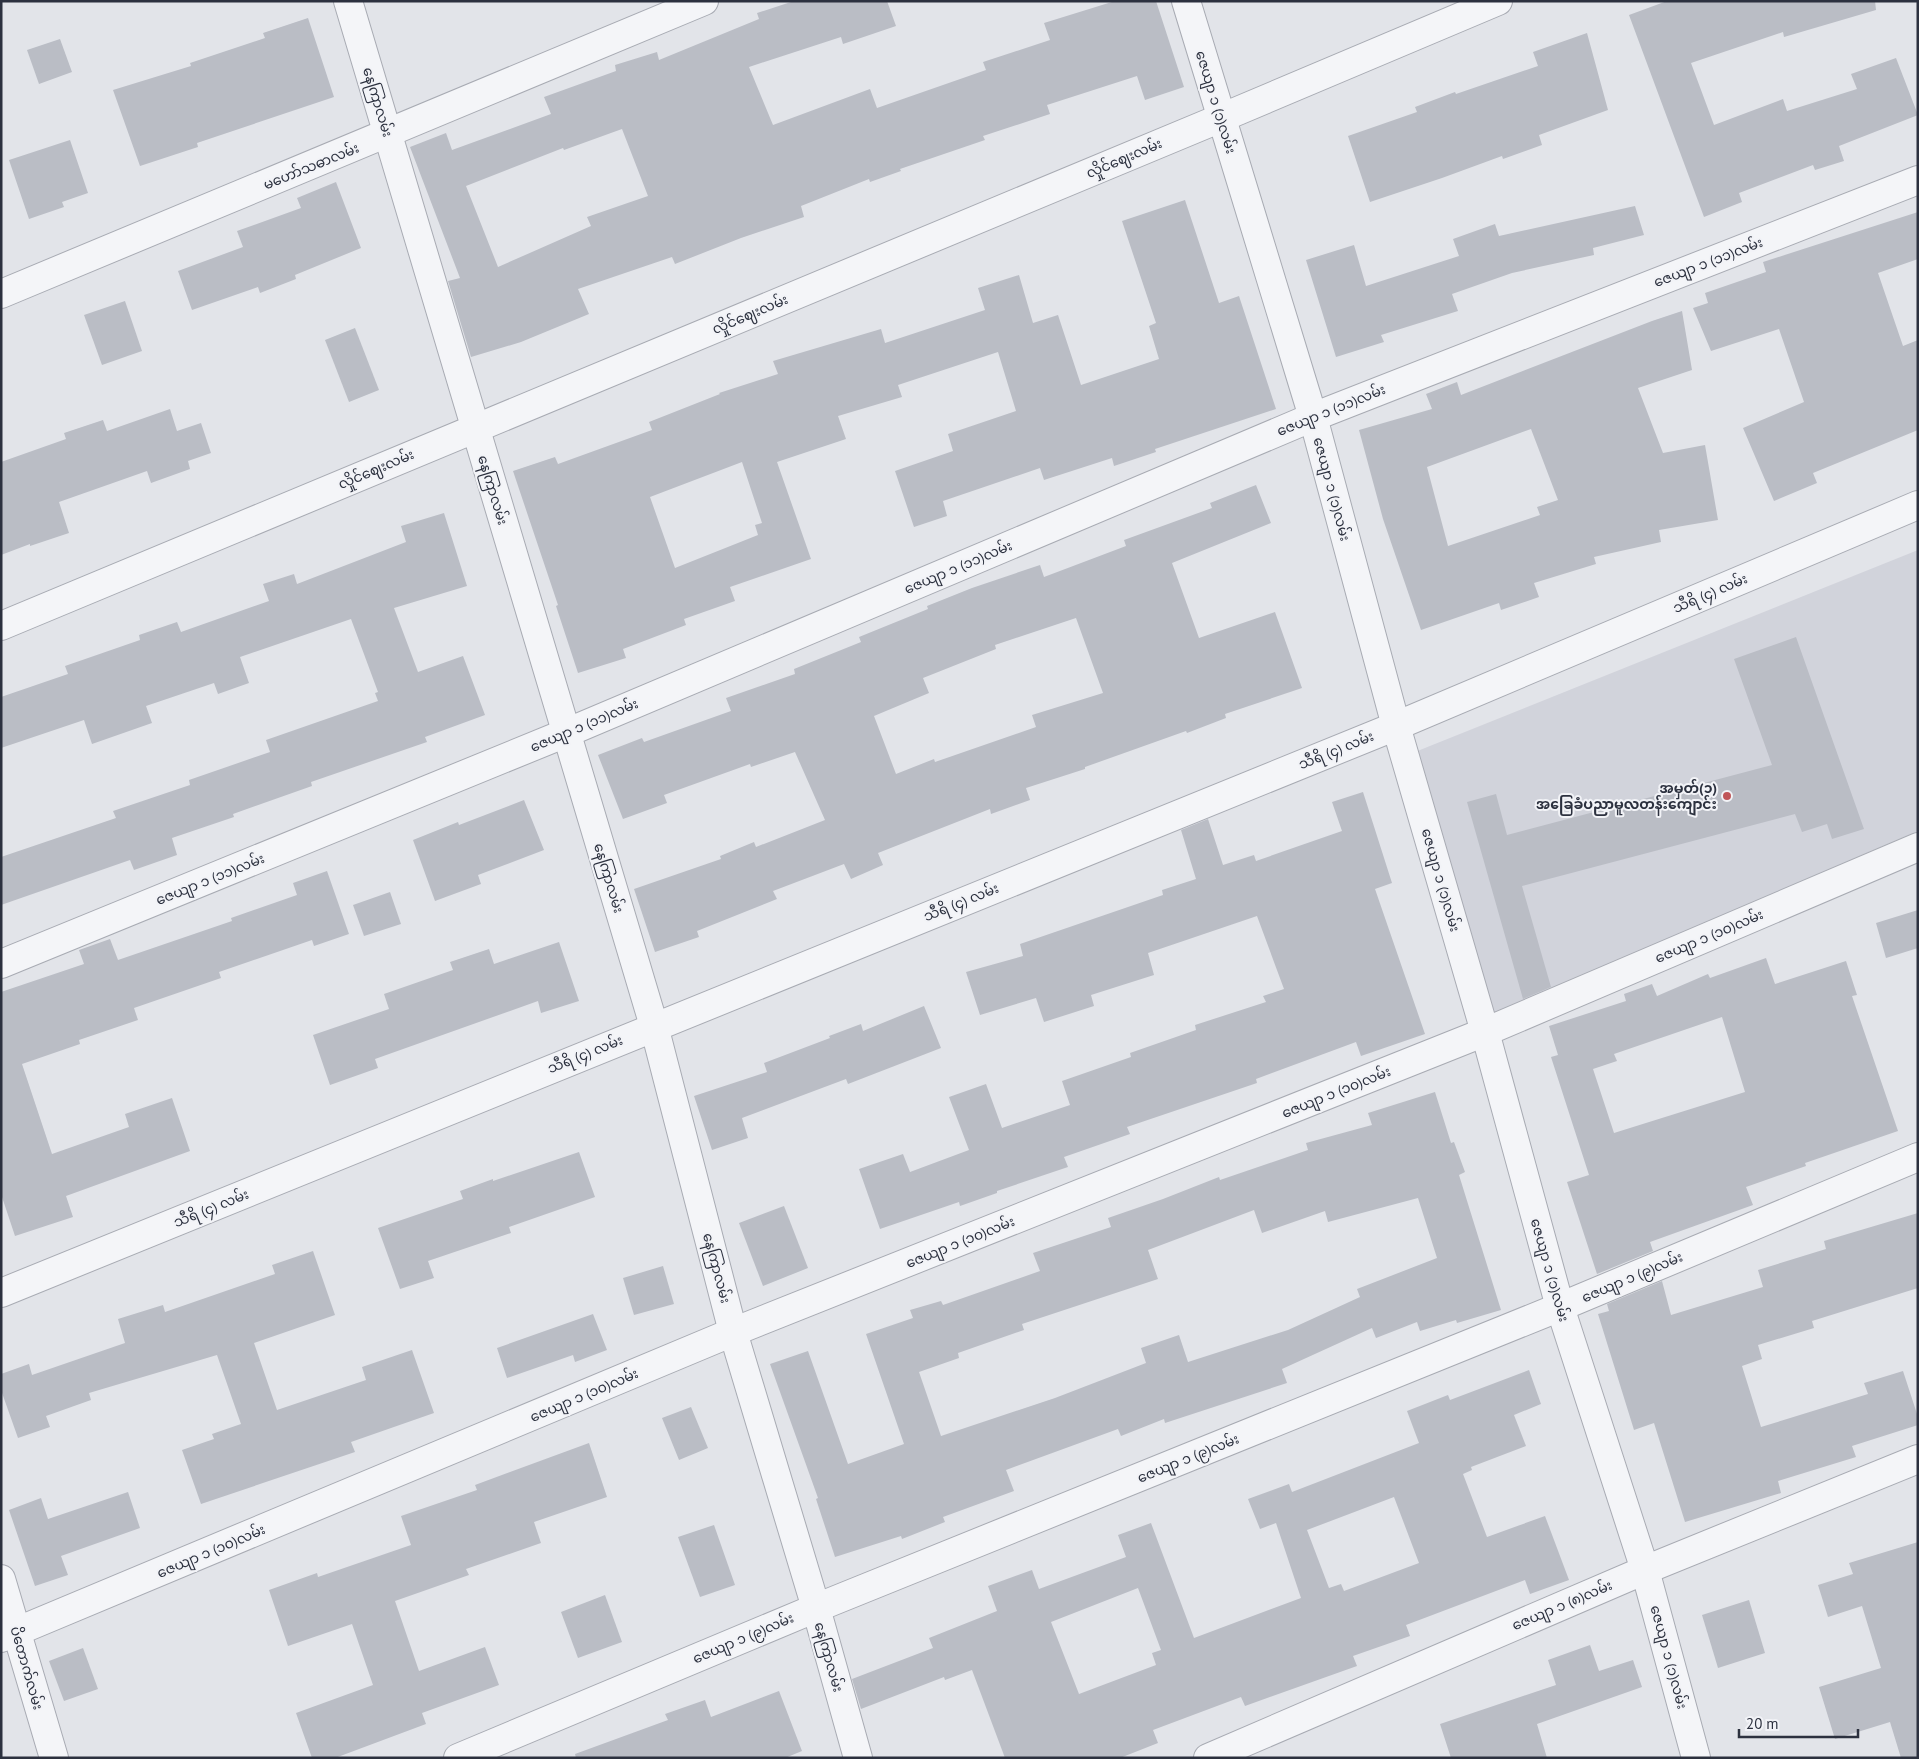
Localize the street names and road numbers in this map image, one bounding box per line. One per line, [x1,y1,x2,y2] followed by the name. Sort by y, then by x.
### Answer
[1189,48,1241,157] street label: ဇေယျာ ၁ (၁)လမ်း
[356,65,398,140] street label: နေကြာလမ်း
[1083,133,1166,185] street label: လှိုင်ဈေးလမ်း
[260,138,362,193] street label: မဟော်သဓာလမ်း
[1650,232,1766,294] street label: ဇေယျာ ၁ (၁၁)လမ်း
[709,289,792,341] street label: လှိုင်ဈေးလမ်း
[1274,379,1389,443] street label: ဇေယျာ ၁ (၁၁)လမ်း
[1307,435,1355,544] street label: ဇေယျာ ၁ (၁)လမ်း
[335,444,418,496] street label: လှိုင်ဈေးလမ်း
[471,453,513,528] street label: နေကြာလမ်း
[901,535,1016,601] street label: ဇေယျာ ၁ (၁၁)လမ်း
[1670,568,1751,620] street label: သီရိ (၄) လမ်း
[527,693,642,759] street label: ဇေယျာ ၁ (၁၁)လမ်း
[1295,726,1377,776] street label: သီရိ (၄) လမ်း
[1415,826,1465,935] street label: ဇေယျာ ၁ (၁)လမ်း
[587,841,629,916] street label: နေကြာလမ်း
[153,848,268,912] street label: ဇေယျာ ၁ (၁၁)လမ်း
[920,878,1002,928] street label: သီရိ (၄) လမ်း
[1652,904,1767,970] street label: ဇေယျာ ၁ (၁၀)လမ်း
[544,1030,626,1080] street label: သီရိ (၄) လမ်း
[1279,1061,1394,1125] street label: ဇေယျာ ၁ (၁၀)လမ်း
[170,1184,252,1234] street label: သီရိ (၄) လမ်း
[903,1211,1018,1275] street label: ဇေယျာ ၁ (၁၀)လမ်း
[1524,1216,1574,1325] street label: ဇေယျာ ၁ (၁)လမ်း
[696,1231,736,1306] street label: နေကြာလမ်း
[1578,1247,1686,1309] street label: ဇေယျာ ၁ (၉)လမ်း
[527,1363,642,1429] street label: ဇေယျာ ၁ (၁၀)လမ်း
[1134,1428,1243,1489] street label: ဇေယျာ ၁ (၉)လမ်း
[154,1519,269,1585] street label: ဇေယျာ ၁ (၁၀)လမ်း
[1509,1575,1616,1637] street label: ဇေယျာ ၁ (၈)လမ်း
[1644,1603,1692,1712] street label: ဇေယျာ ၁ (၁)လမ်း
[689,1608,797,1670] street label: ဇေယျာ ၁ (၉)လမ်း
[808,1620,849,1695] street label: နေကြာလမ်း
[6,1624,48,1712] street label: ပိတောက်လမ်း

